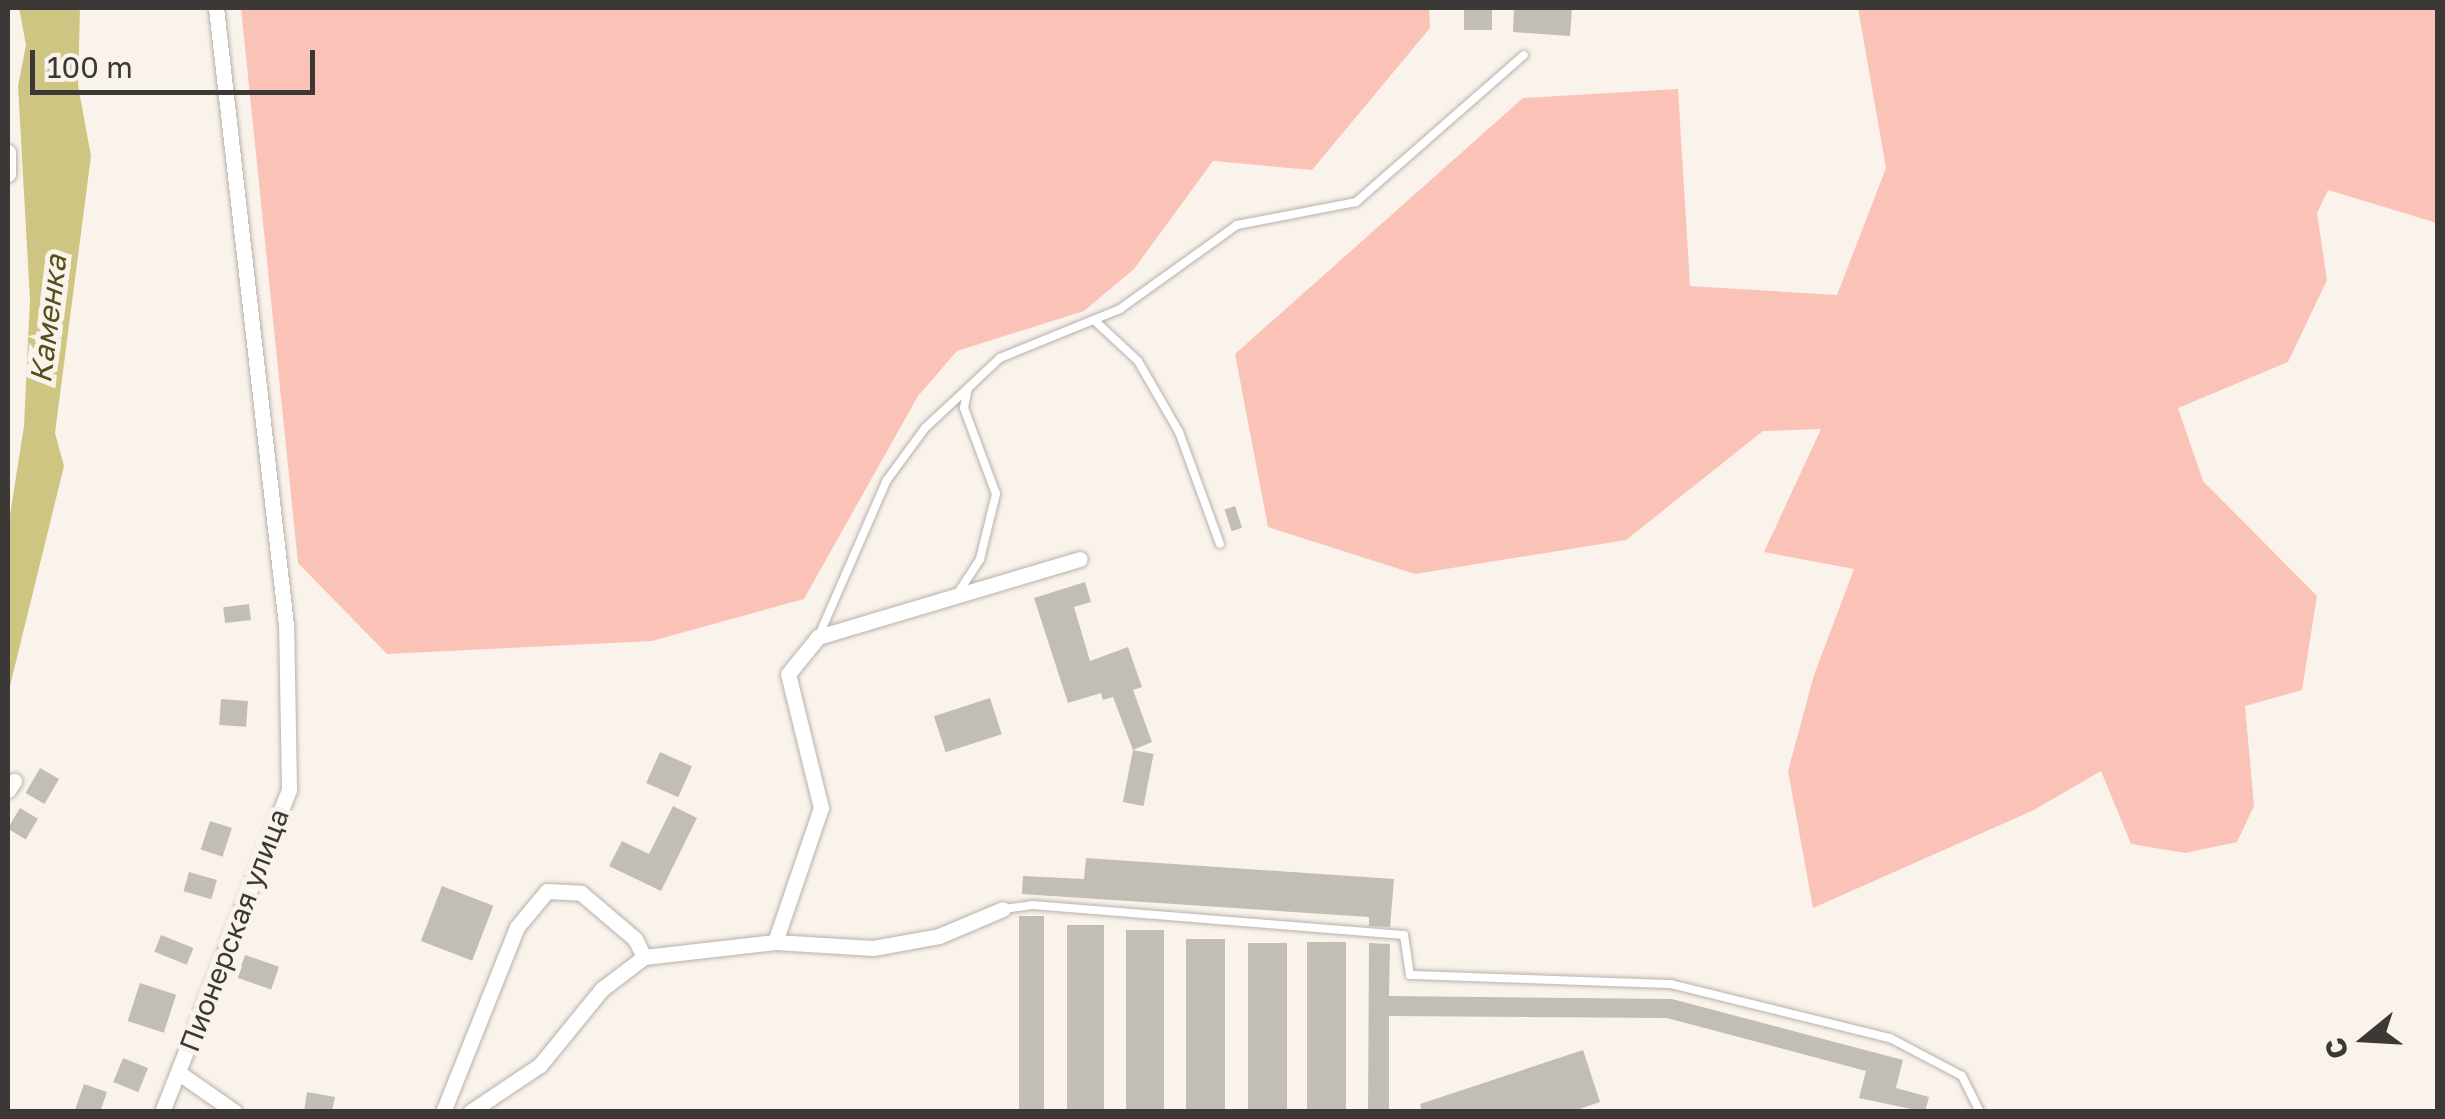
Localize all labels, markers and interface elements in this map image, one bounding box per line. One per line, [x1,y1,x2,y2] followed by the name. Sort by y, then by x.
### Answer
[35,30,320,92] scale bar
[47,49,133,85] text: 100 m
[22,253,74,385] water label: Каменка
[172,804,296,1056] street label: Пионерская улица
[2315,989,2415,1089] north arrow
[2317,1034,2355,1063] text: С

